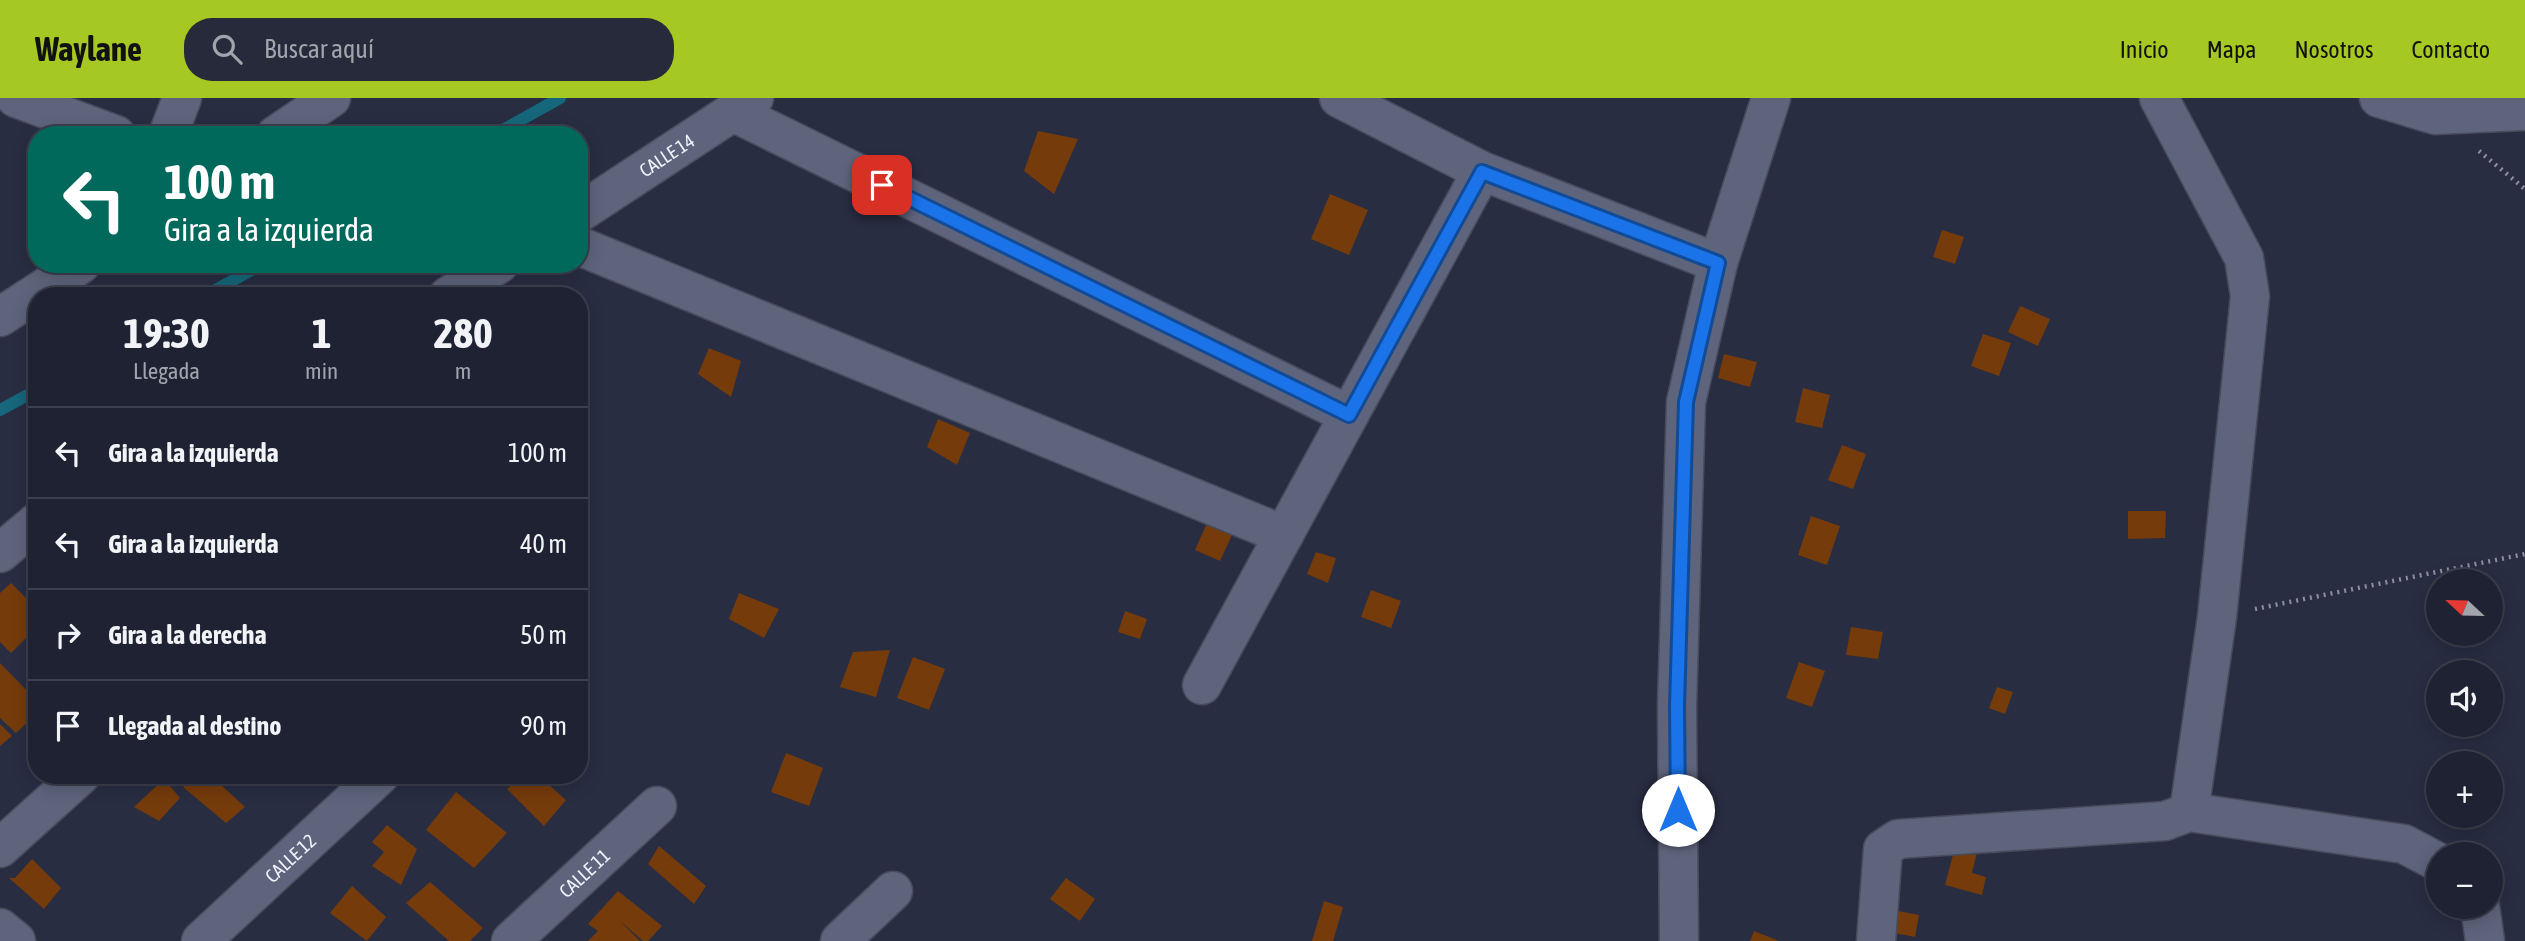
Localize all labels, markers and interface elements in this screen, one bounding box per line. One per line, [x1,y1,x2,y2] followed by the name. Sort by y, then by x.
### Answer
[184,18,674,81] search box
[35,30,142,68] text: Waylane
[208,30,246,68] icon: search
[264,34,374,64] text: Buscar aquí
[2120,36,2169,63] text: Inicio
[2207,36,2256,63] text: Mapa
[2294,36,2373,63] text: Nosotros
[2411,36,2490,63] text: Contacto
[635,129,698,181] street label: CALLE 14
[164,153,275,209] text: 100 m
[49,154,140,245] icon: left
[852,155,912,215] pin
[863,166,901,204] icon: arrive
[164,211,374,248] text: Gira a la izquierda
[123,309,210,357] text: 19:30
[312,309,331,357] text: 1
[433,309,493,357] text: 280
[133,358,200,384] text: Llegada
[305,358,338,384] text: min
[455,358,471,384] text: m
[49,434,87,472] icon: left
[108,438,279,468] text: Gira a la izquierda
[508,438,567,468] text: 100 m
[49,525,87,563] icon: left
[108,529,279,559] text: Gira a la izquierda
[520,529,567,559] text: 40 m
[2426,569,2502,646] north arrow
[2426,569,2503,919] map controls
[49,616,87,654] icon: right
[108,620,267,650] text: Gira a la derecha
[520,620,567,650] text: 50 m
[2426,660,2503,737] button: sound
[49,707,87,745] icon: arrive
[108,711,281,741] text: Llegada al destino
[520,711,567,741] text: 90 m
[2426,751,2503,828] button: +
[1641,773,1715,847] position arrow
[261,829,320,887] street label: CALLE 12
[2426,842,2503,919] button: −
[554,844,614,902] street label: CALLE 11

